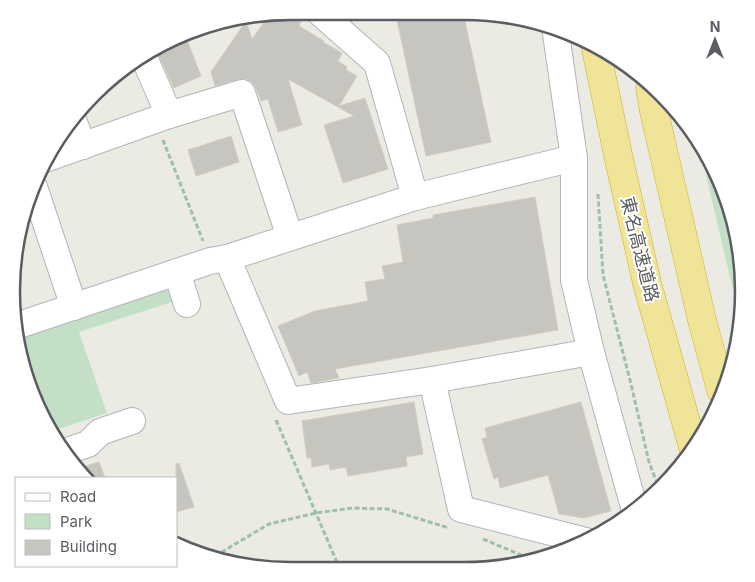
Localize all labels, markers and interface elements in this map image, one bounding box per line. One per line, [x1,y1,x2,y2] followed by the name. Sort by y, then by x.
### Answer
[690,15,740,65] north arrow
[710,18,720,35] text: N
[617,194,663,304] street label: 東名高速道路
[15,477,178,567] legend
[60,487,96,506] text: Road
[60,512,93,531] text: Park
[60,537,117,556] text: Building

